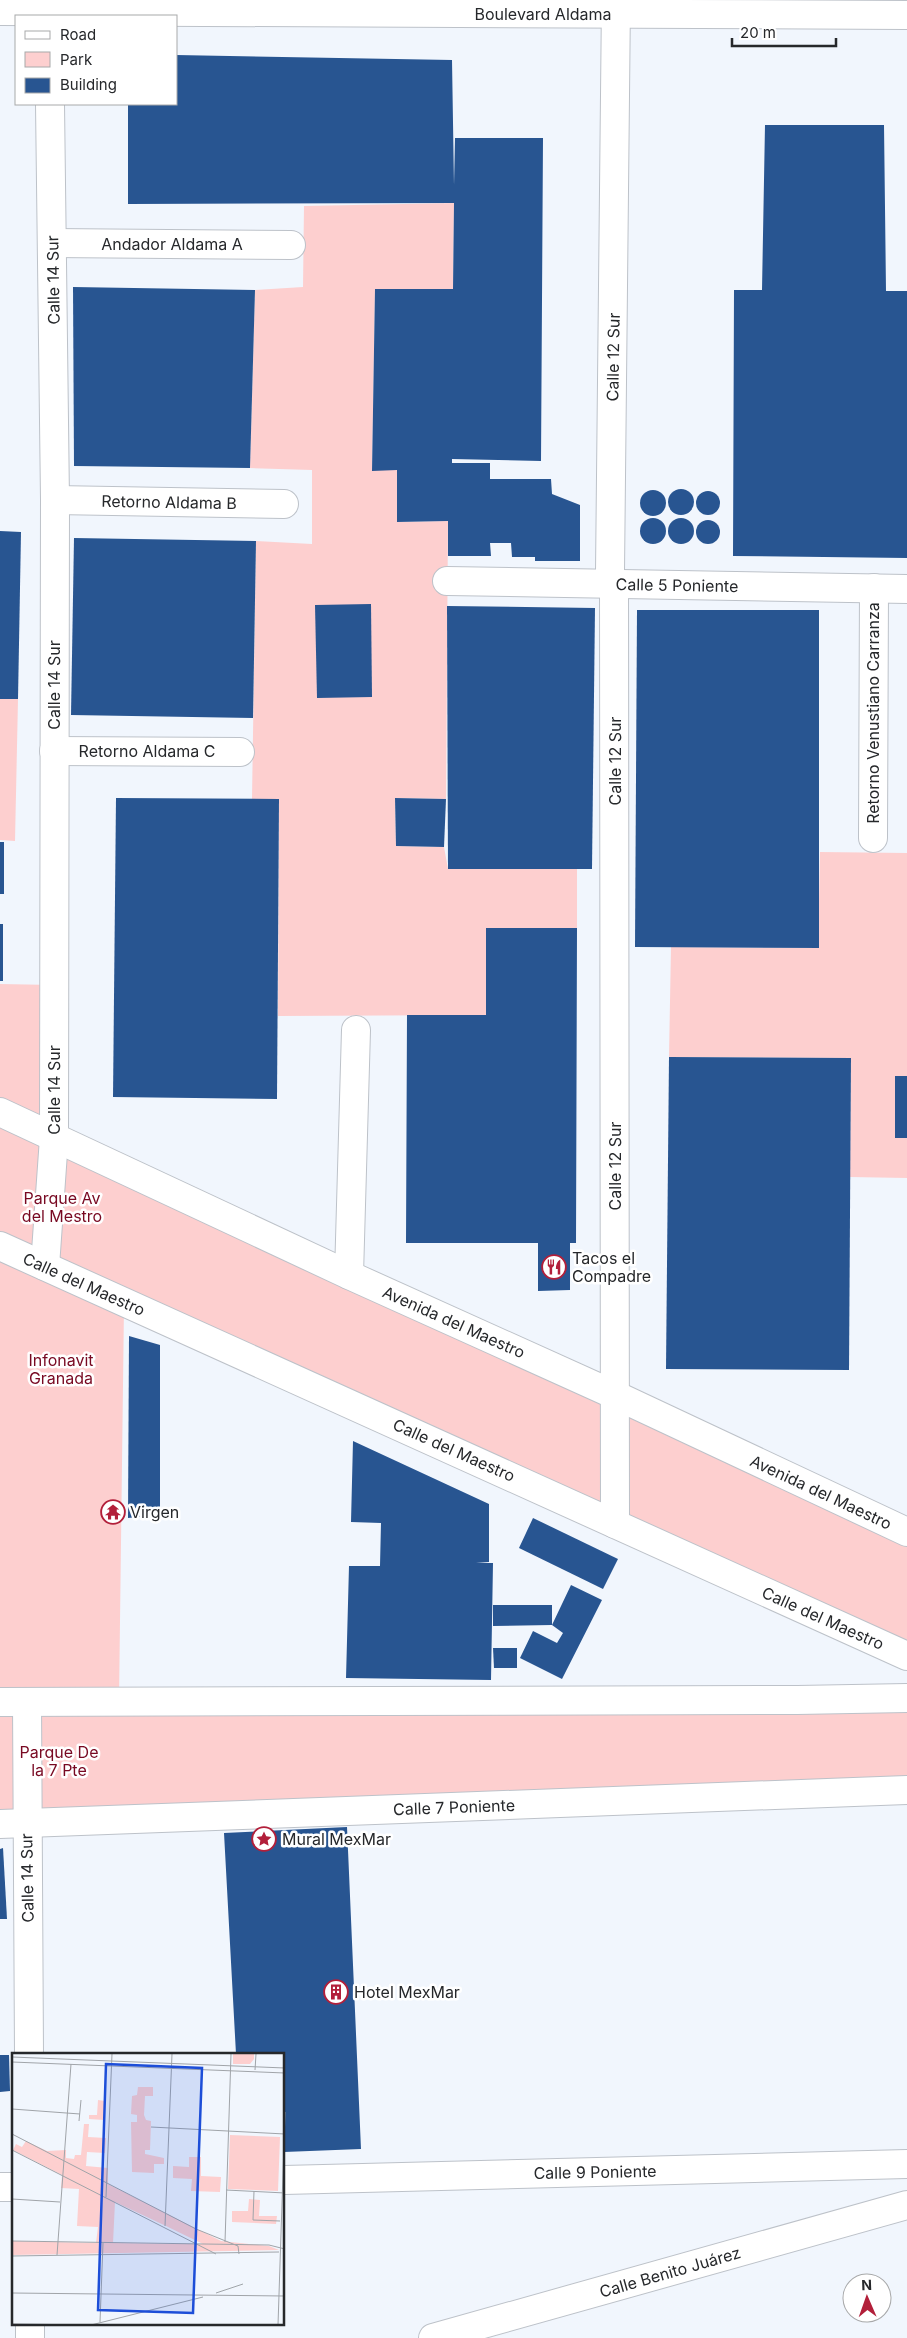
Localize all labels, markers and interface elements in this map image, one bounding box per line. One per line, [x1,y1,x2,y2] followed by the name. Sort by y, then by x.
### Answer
[474,4,612,24] street label: Boulevard Aldama
[15,15,178,105] legend
[732,15,836,47] scale bar
[740,23,776,42] text: 20 m
[60,25,96,44] text: Road
[60,50,93,69] text: Park
[60,75,117,94] text: Building
[101,234,243,254] street label: Andador Aldama A
[42,235,64,325] street label: Calle 14 Sur
[602,312,624,402] street label: Calle 12 Sur
[101,491,237,513] street label: Retorno Aldama B
[615,574,739,596] street label: Calle 5 Poniente
[863,602,883,824] street label: Retorno Venustiano Carranza
[44,640,64,730] street label: Calle 14 Sur
[605,717,625,805] street label: Calle 12 Sur
[79,741,215,761] street label: Retorno Aldama C
[44,1045,64,1135] street label: Calle 14 Sur
[605,1122,625,1210] street label: Calle 12 Sur
[22,1188,102,1226] park label: Parque Av del Mestro
[20,1248,148,1320] street label: Calle del Maestro
[572,1248,651,1286] place label: Tacos el Compadre
[541,1254,567,1280] restaurant icon: Tacos el Compadre
[380,1282,528,1362] street label: Avenida del Maestro
[28,1350,94,1388] park label: Infonavit Granada
[390,1414,518,1486] street label: Calle del Maestro
[747,1450,895,1534] street label: Avenida del Maestro
[100,1499,126,1525] temple icon: Virgen
[130,1502,179,1522] place label: Virgen
[759,1582,887,1654] street label: Calle del Maestro
[20,1742,98,1780] park label: Parque De la 7 Pte
[393,1795,515,1819] street label: Calle 7 Poniente
[251,1826,277,1852] place icon: Mural MexMar
[282,1829,391,1849] place label: Mural MexMar
[16,1833,38,1923] street label: Calle 14 Sur
[323,1979,349,2005] building icon: Hotel MexMar
[354,1982,460,2002] place label: Hotel MexMar
[12,2053,285,2326] inset map
[533,2161,657,2183] street label: Calle 9 Poniente
[597,2242,743,2302] street label: Calle Benito Juárez
[842,2273,892,2323] north arrow
[861,2276,872,2293] text: N

